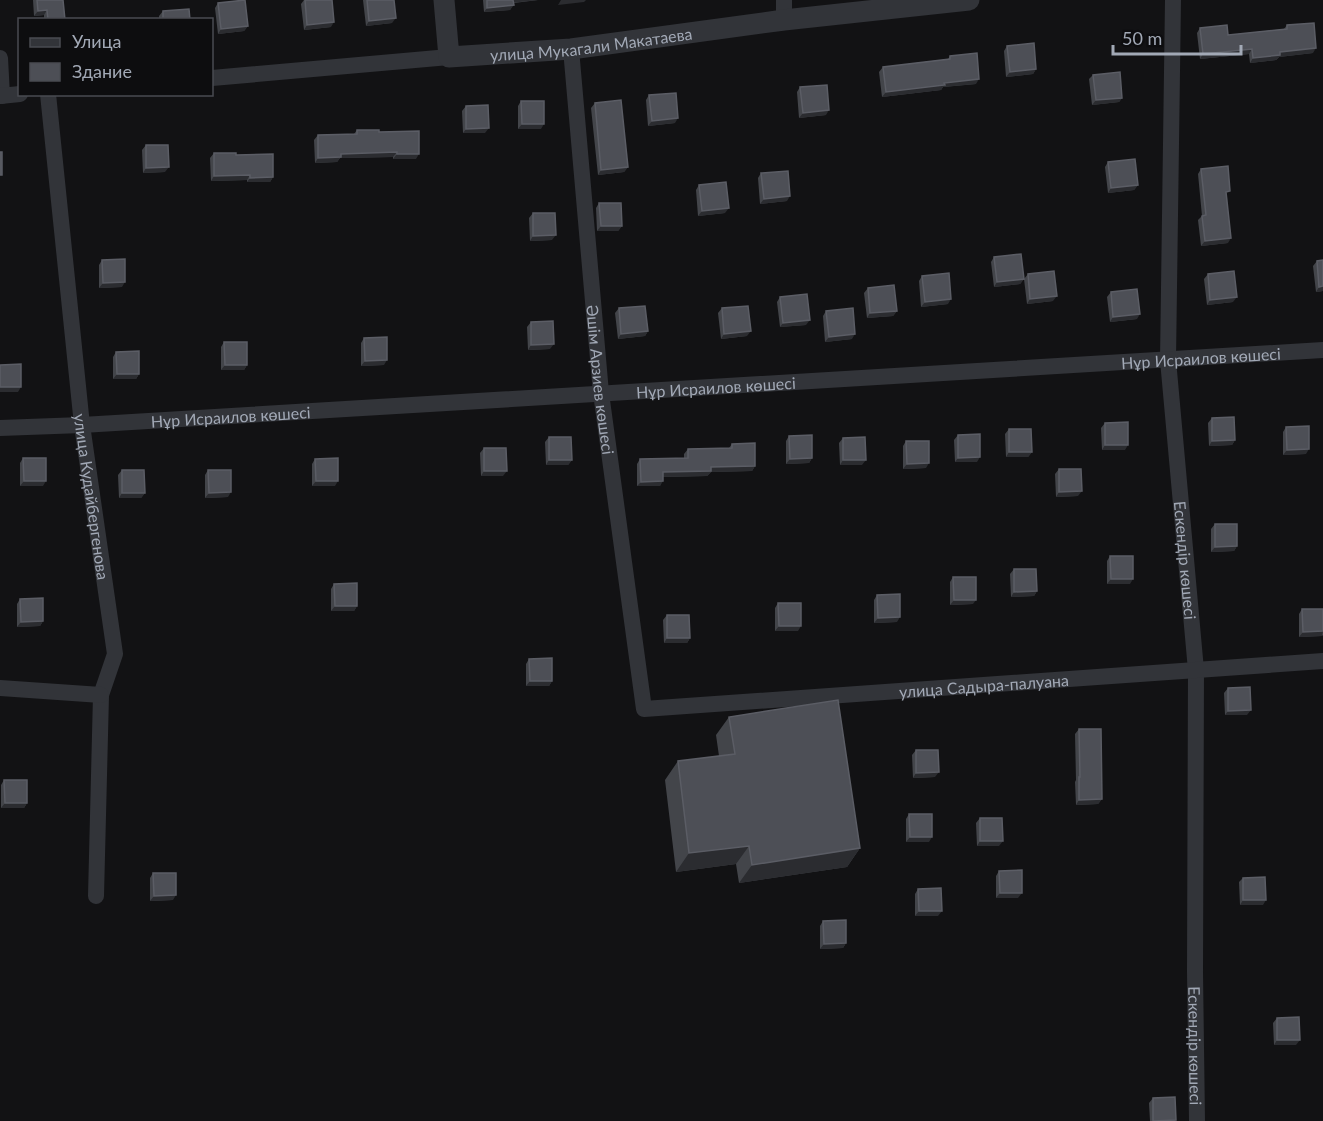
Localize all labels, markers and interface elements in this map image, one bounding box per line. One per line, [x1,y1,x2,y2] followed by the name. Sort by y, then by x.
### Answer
[18,18,213,96] legend
[1113,18,1240,56] scale bar
[490,23,693,64] street label: улица Мукагали Макатаева
[1122,27,1162,49] text: 50 m
[72,30,122,52] text: Улица
[72,60,132,82] text: Здание
[584,304,619,456] street label: Әшім Арзиев көшесі
[1121,343,1281,372] street label: Нұр Исраилов көшесі
[635,372,796,401] street label: Нұр Исраилов көшесі
[150,402,311,430] street label: Нұр Исраилов көшесі
[71,412,114,581] street label: улица Кудайбергенова
[1171,500,1201,620] street label: Ескендір көшесі
[898,669,1069,700] street label: улица Садыра-палуана
[1186,986,1206,1105] street label: Ескендір көшесі

